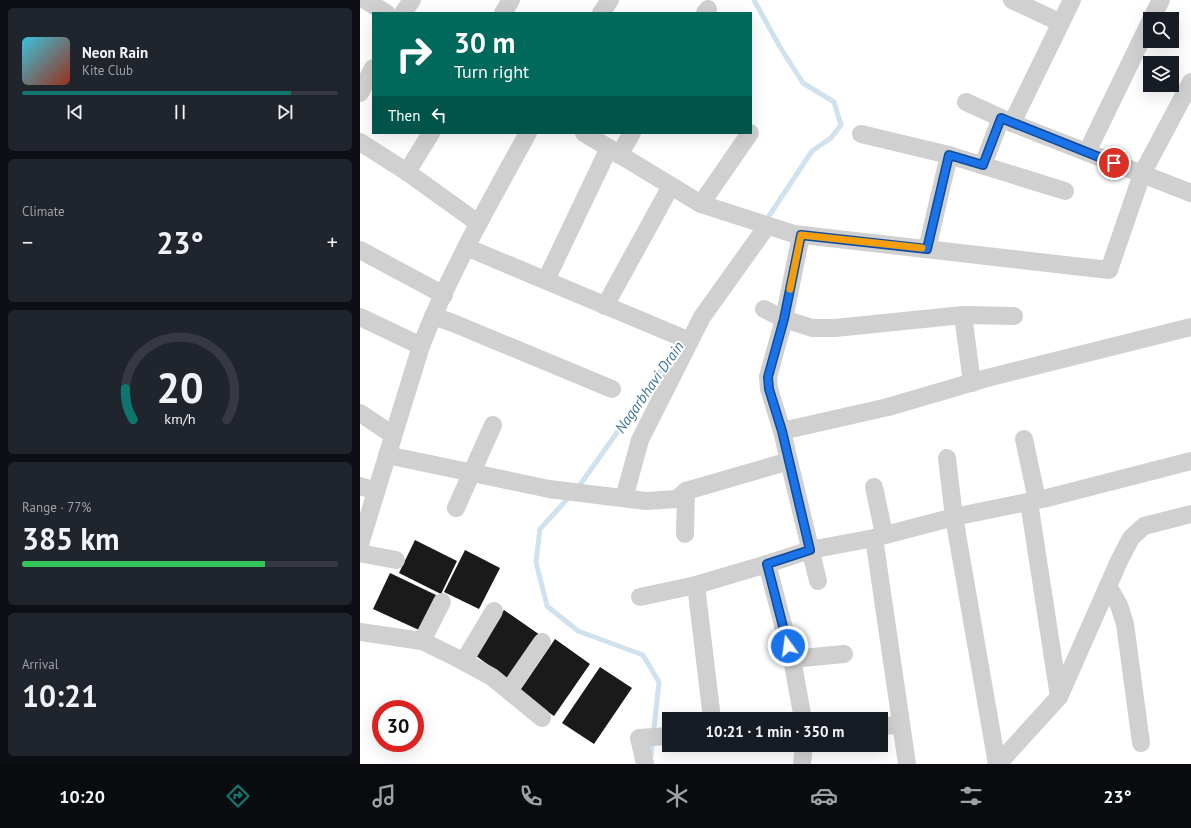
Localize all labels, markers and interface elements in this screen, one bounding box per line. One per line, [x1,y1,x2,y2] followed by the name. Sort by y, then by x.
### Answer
[1143,12,1179,92] map controls
[1143,12,1179,48] button: search
[454,24,515,61] text: 30 m
[388,28,440,80] icon: right
[82,43,148,62] text: Neon Rain
[1143,56,1179,92] button: layers
[454,60,529,83] text: Turn right
[82,62,133,79] text: Kite Club
[64,101,86,123] icon: previous
[169,101,191,123] icon: pause
[274,101,296,123] icon: next
[428,104,450,126] icon: left
[388,106,420,125] text: Then
[1097,146,1131,180] pin
[1103,152,1125,174] icon: arrive
[22,203,65,220] text: Climate
[156,223,204,262] text: 23°
[22,228,33,256] text: −
[327,228,338,256] text: +
[610,337,688,437] water label: Nagarbhavi Drain
[156,361,204,414] text: 20
[164,409,196,428] text: km/h
[22,499,91,516] text: Range · 77%
[22,519,120,558] text: 385 km
[767,625,809,667] position arrow
[22,656,58,673] text: Arrival
[22,676,98,715] text: 10:21
[372,700,424,752] speed limit sign: 30
[706,722,844,741] text: 10:21 · 1 min · 350 m
[224,782,252,810] icon: directions
[370,782,398,810] icon: music
[517,782,545,810] icon: phone
[663,782,691,810] icon: climate
[810,782,838,810] icon: car
[957,782,985,810] icon: filters
[59,785,105,808] text: 10:20
[1103,785,1132,808] text: 23°

